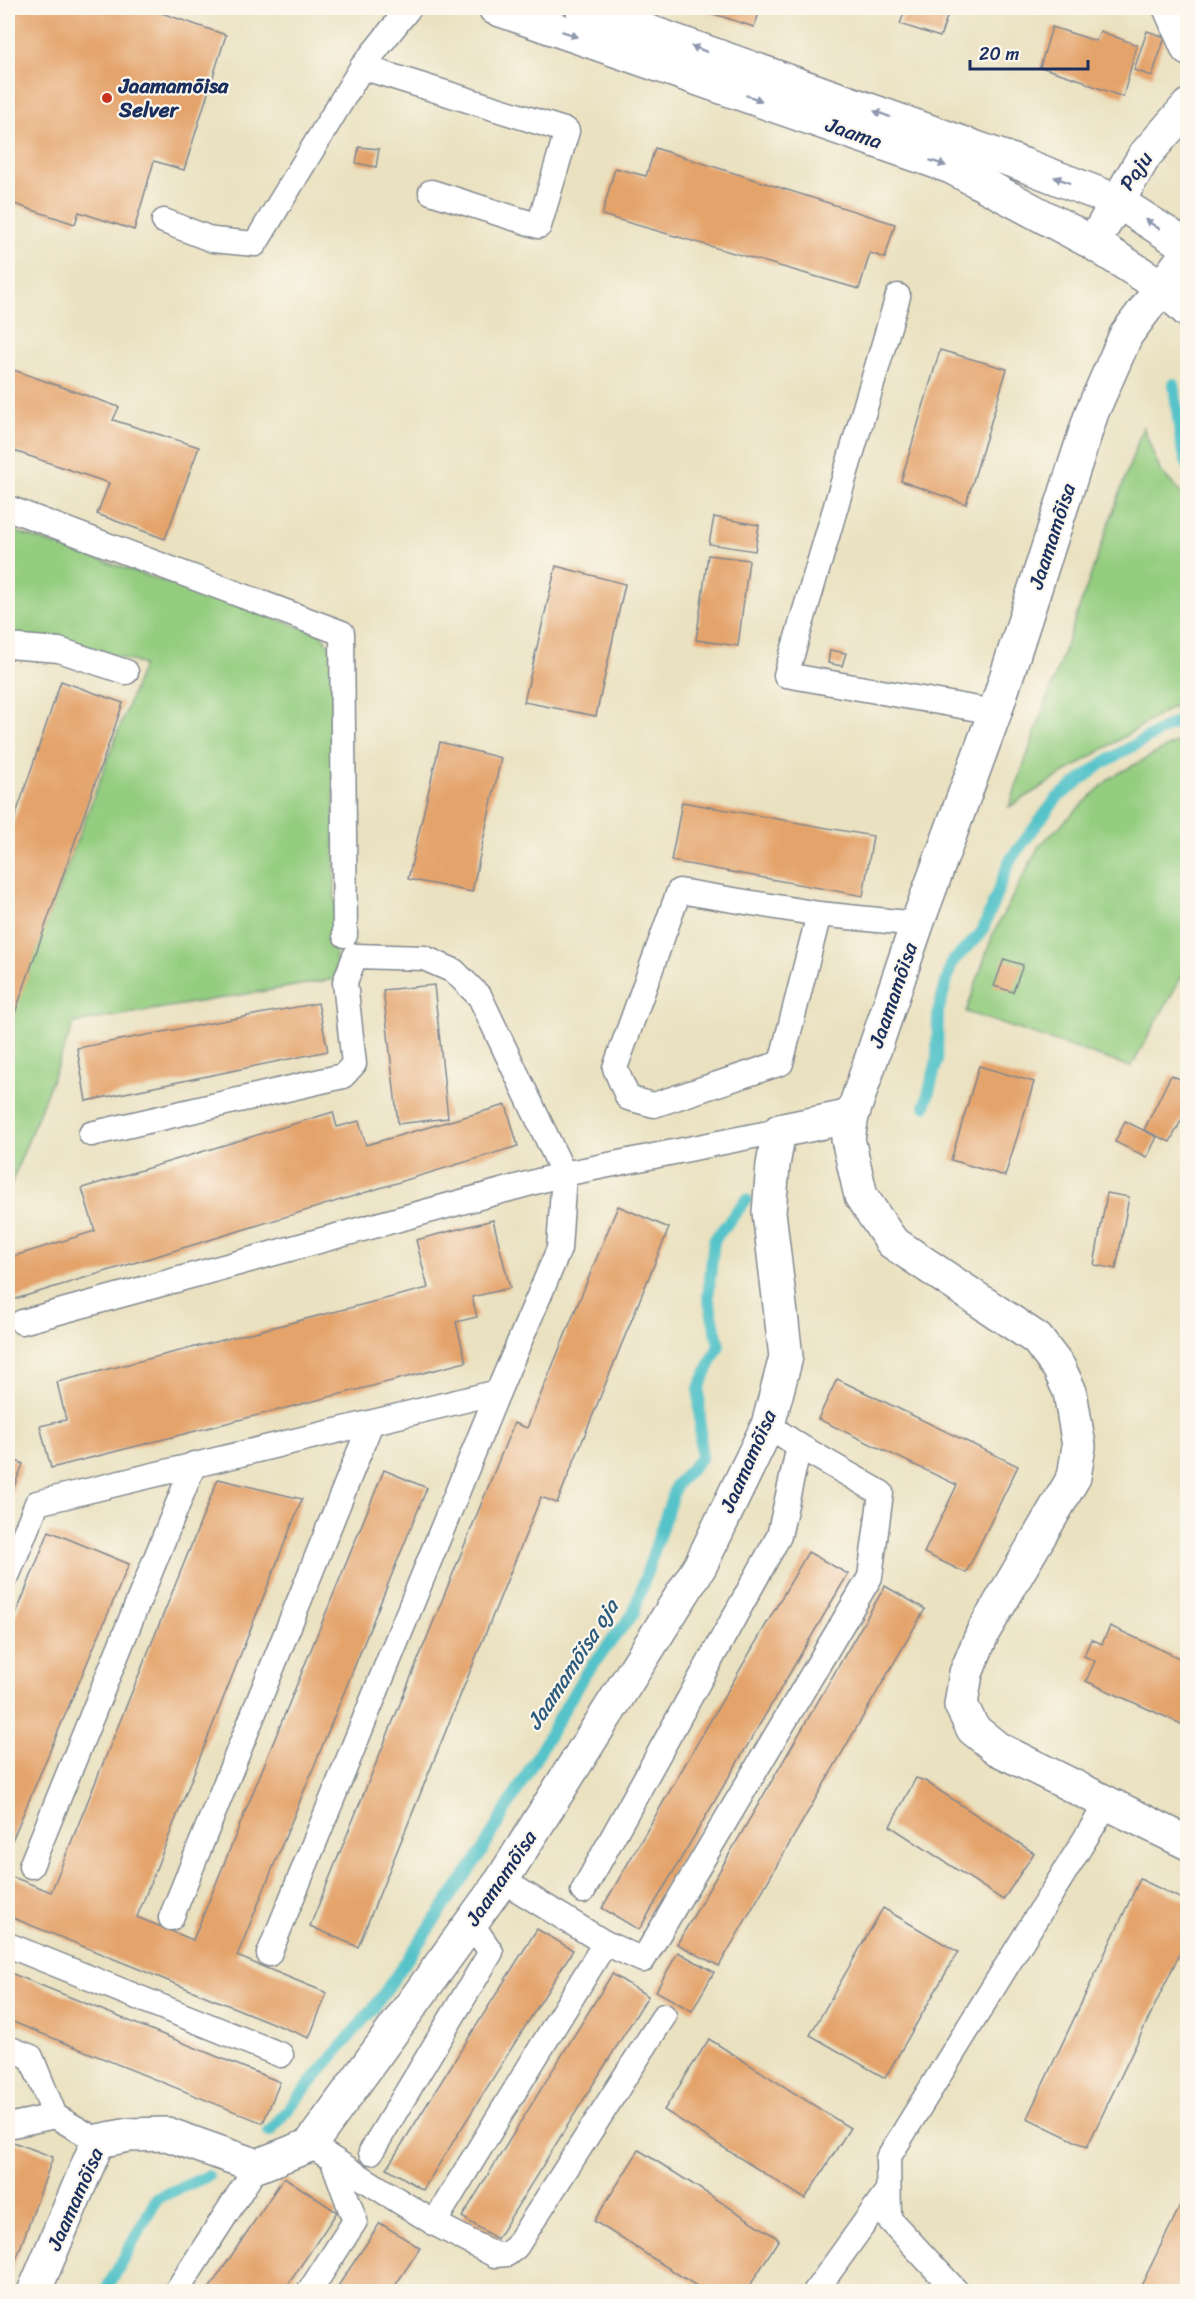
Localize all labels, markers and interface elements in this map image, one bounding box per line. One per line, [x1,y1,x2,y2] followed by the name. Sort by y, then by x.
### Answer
[561,29,579,39] one-way arrow
[970,33,1088,71] scale bar
[979,38,1019,70] text: 20 m
[690,43,708,53] one-way arrow
[118,67,230,129] place label: Jaamamõisa Selver
[100,91,114,105] marker: Jaamamõisa Selver
[745,94,763,104] one-way arrow
[820,105,888,160] street label: Jaama
[873,109,891,119] one-way arrow
[1109,143,1164,199] street label: Paju
[929,158,947,168] one-way arrow
[1053,174,1071,184] one-way arrow
[1144,218,1160,229] one-way arrow
[1017,478,1087,595] street label: Jaamamõisa
[857,937,929,1054] street label: Jaamamõisa
[708,1403,788,1520] street label: Jaamamõisa
[515,1589,631,1738] water label: Jaamamõisa oja
[454,1822,548,1935] street label: Jaamamõisa
[35,2141,115,2258] street label: Jaamamõisa

